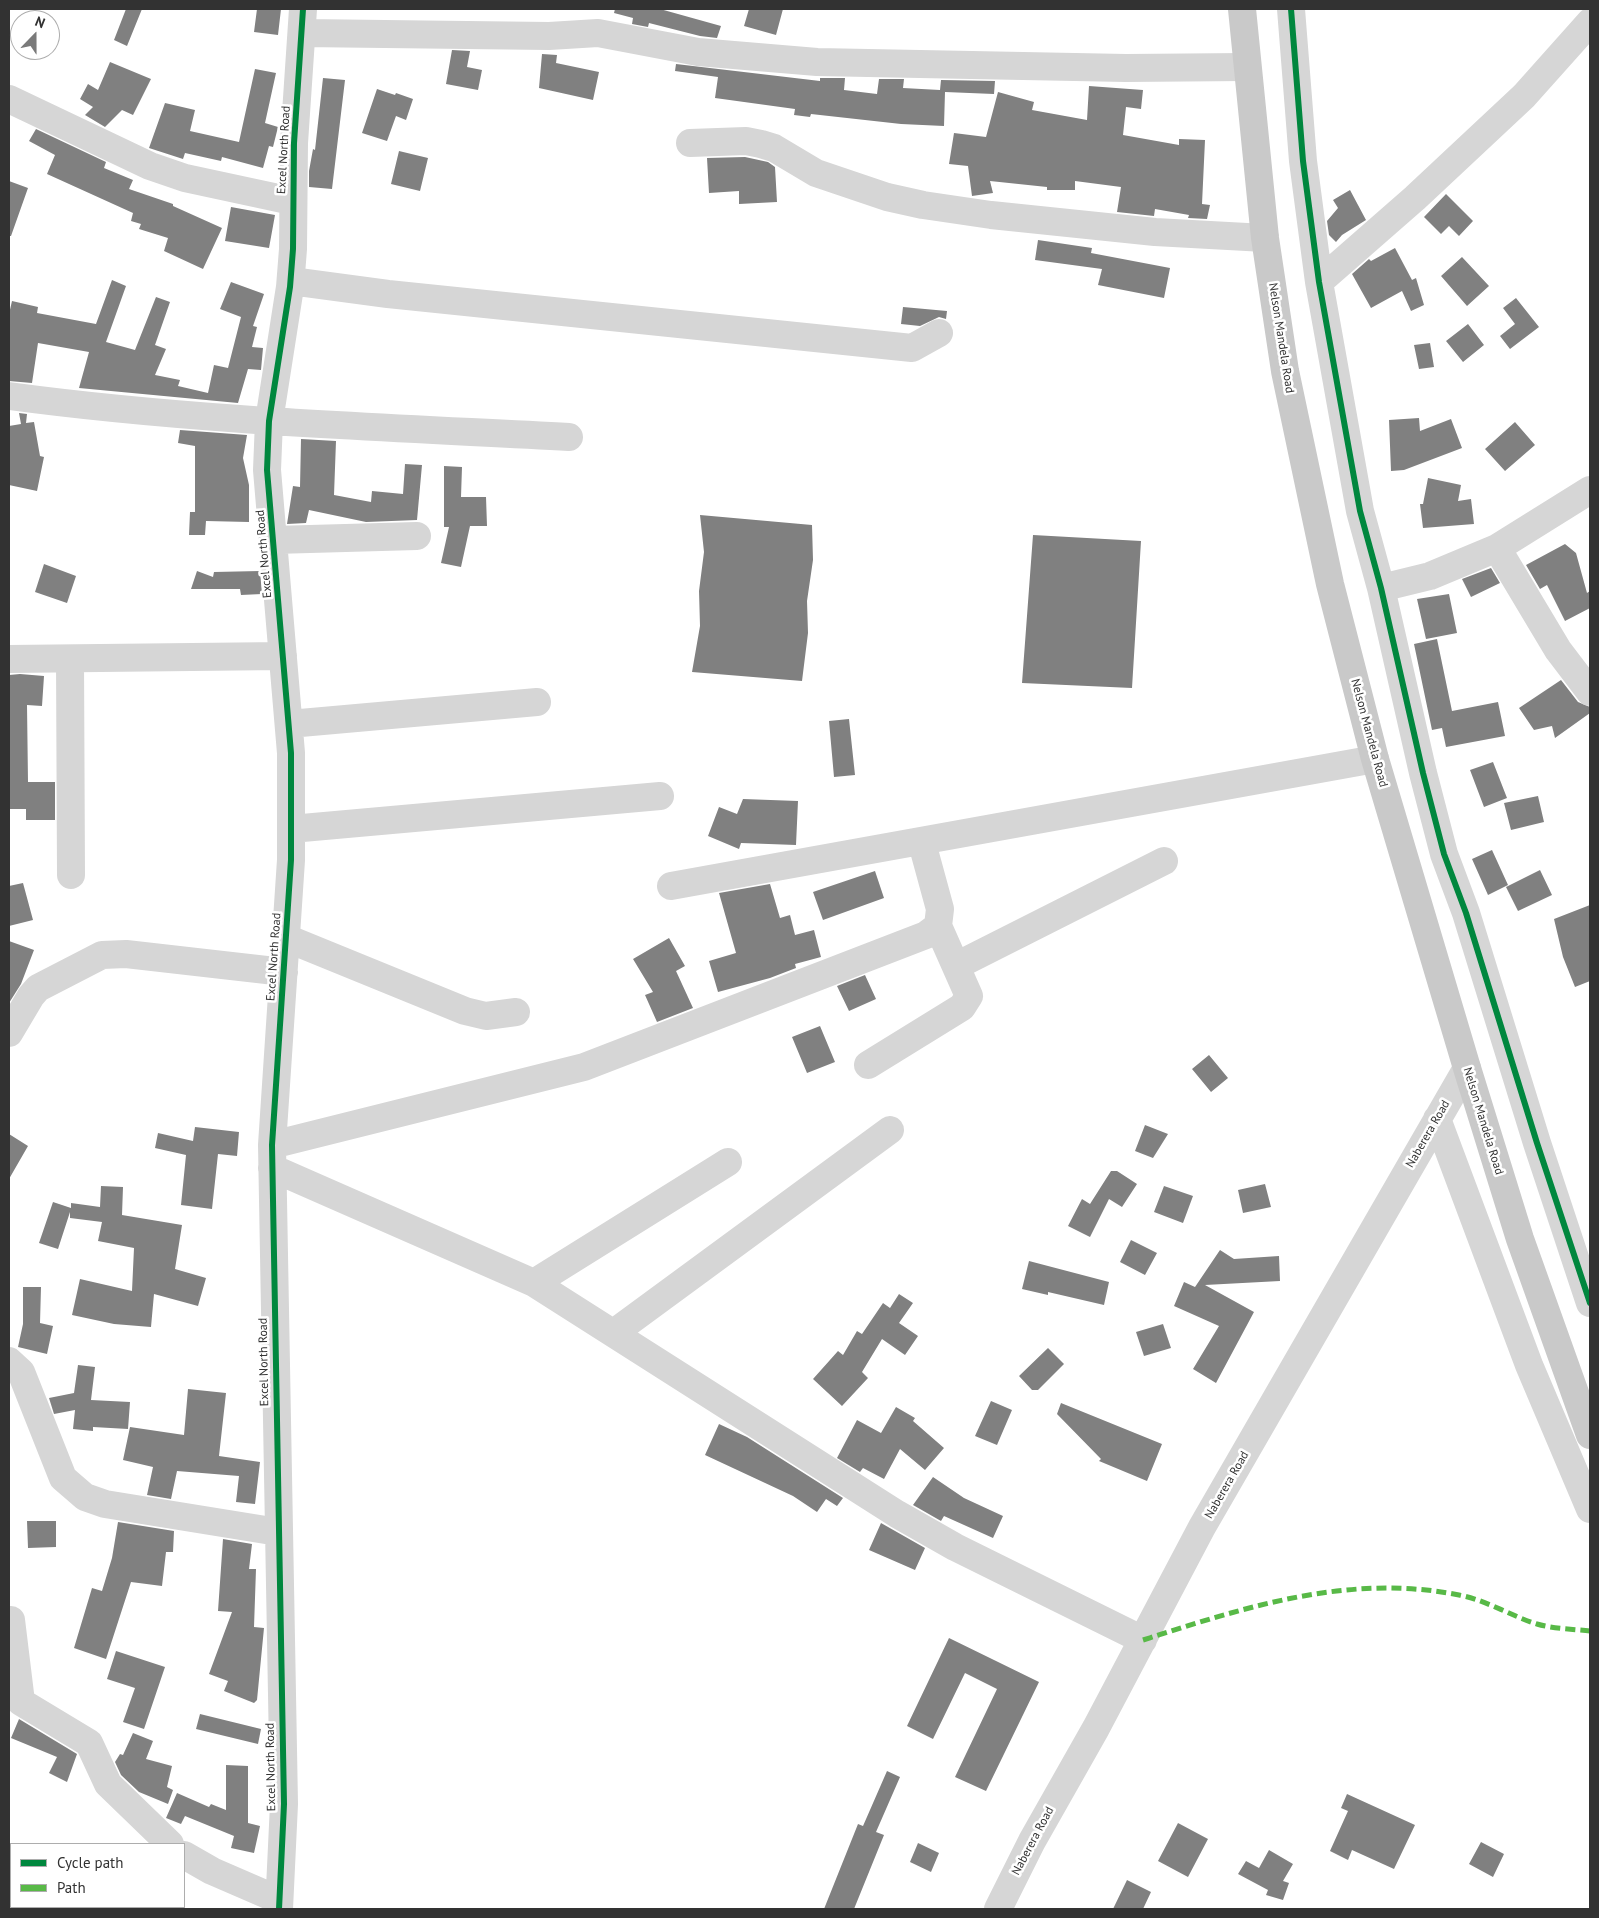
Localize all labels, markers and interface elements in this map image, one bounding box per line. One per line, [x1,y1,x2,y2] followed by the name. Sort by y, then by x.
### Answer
[10,10,60,60] north arrow
[33,12,48,32] text: N
[274,105,294,195] street label: Excel North Road
[1265,282,1297,394] street label: Nelson Mandela Road
[253,509,275,599] street label: Excel North Road
[1348,677,1390,789] street label: Nelson Mandela Road
[264,912,284,1002] street label: Excel North Road
[1460,1066,1506,1176] street label: Nelson Mandela Road
[1403,1098,1453,1170] street label: Naberera Road
[256,1318,272,1406] street label: Excel North Road
[1202,1449,1252,1521] street label: Naberera Road
[263,1723,279,1811] street label: Excel North Road
[1009,1804,1057,1878] street label: Naberera Road
[10,1843,185,1908] legend
[57,1853,123,1872] text: Cycle path
[57,1878,86,1897] text: Path

